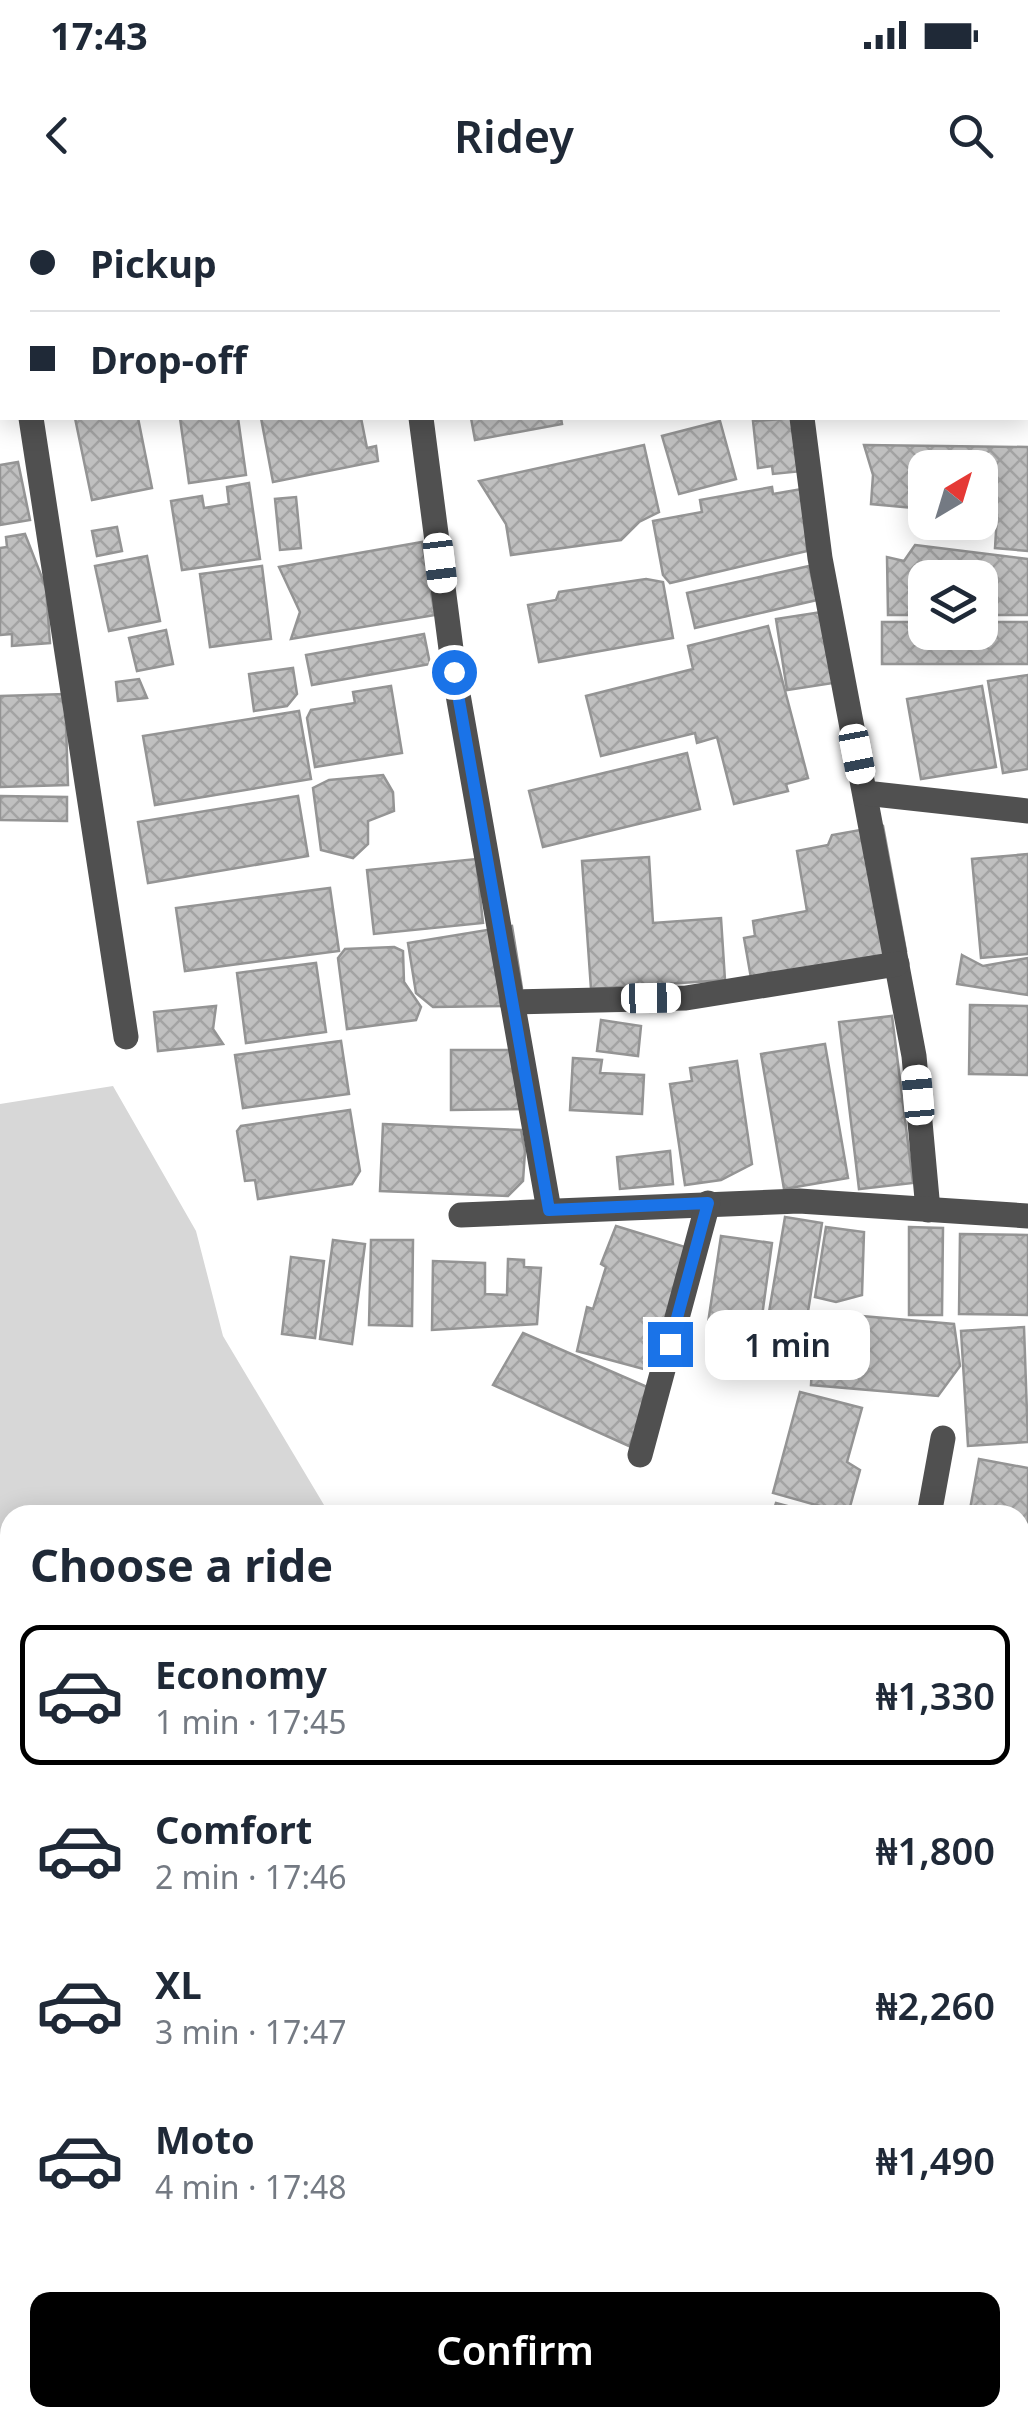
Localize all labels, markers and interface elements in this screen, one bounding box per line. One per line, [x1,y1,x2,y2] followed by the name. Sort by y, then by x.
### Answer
[50,9,148,61] text: 17:43
[454,105,574,166] text: Ridey
[30,108,85,163] icon: back
[943,108,998,163] icon: search
[90,237,217,289] text: Pickup
[90,333,247,385] text: Drop-off
[908,450,998,540] north arrow
[908,450,998,650] map controls
[421,531,459,595] car
[908,560,998,650] button: layers
[432,650,477,695] route start
[837,722,877,786] car
[621,982,681,1014] car
[900,1064,936,1126] car
[705,1309,870,1379] callout: 1 min
[648,1322,693,1367] route end
[744,1323,831,1366] text: 1 min
[30,1534,333,1595] text: Choose a ride
[155,1648,327,1700] text: Economy
[35,1650,125,1740] icon: car
[876,1669,995,1721] text: ₦1,330
[155,1700,347,1743] text: 1 min · 17:45
[155,1803,312,1855] text: Comfort
[35,1805,125,1895] icon: car
[876,1824,995,1876] text: ₦1,800
[155,1855,347,1898] text: 2 min · 17:46
[155,1958,202,2010] text: XL
[35,1960,125,2050] icon: car
[876,1979,995,2031] text: ₦2,260
[155,2010,347,2053] text: 3 min · 17:47
[155,2113,255,2165] text: Moto
[35,2115,125,2205] icon: car
[876,2134,995,2186] text: ₦1,490
[155,2165,347,2208] text: 4 min · 17:48
[30,2292,1000,2407] button: Confirm

